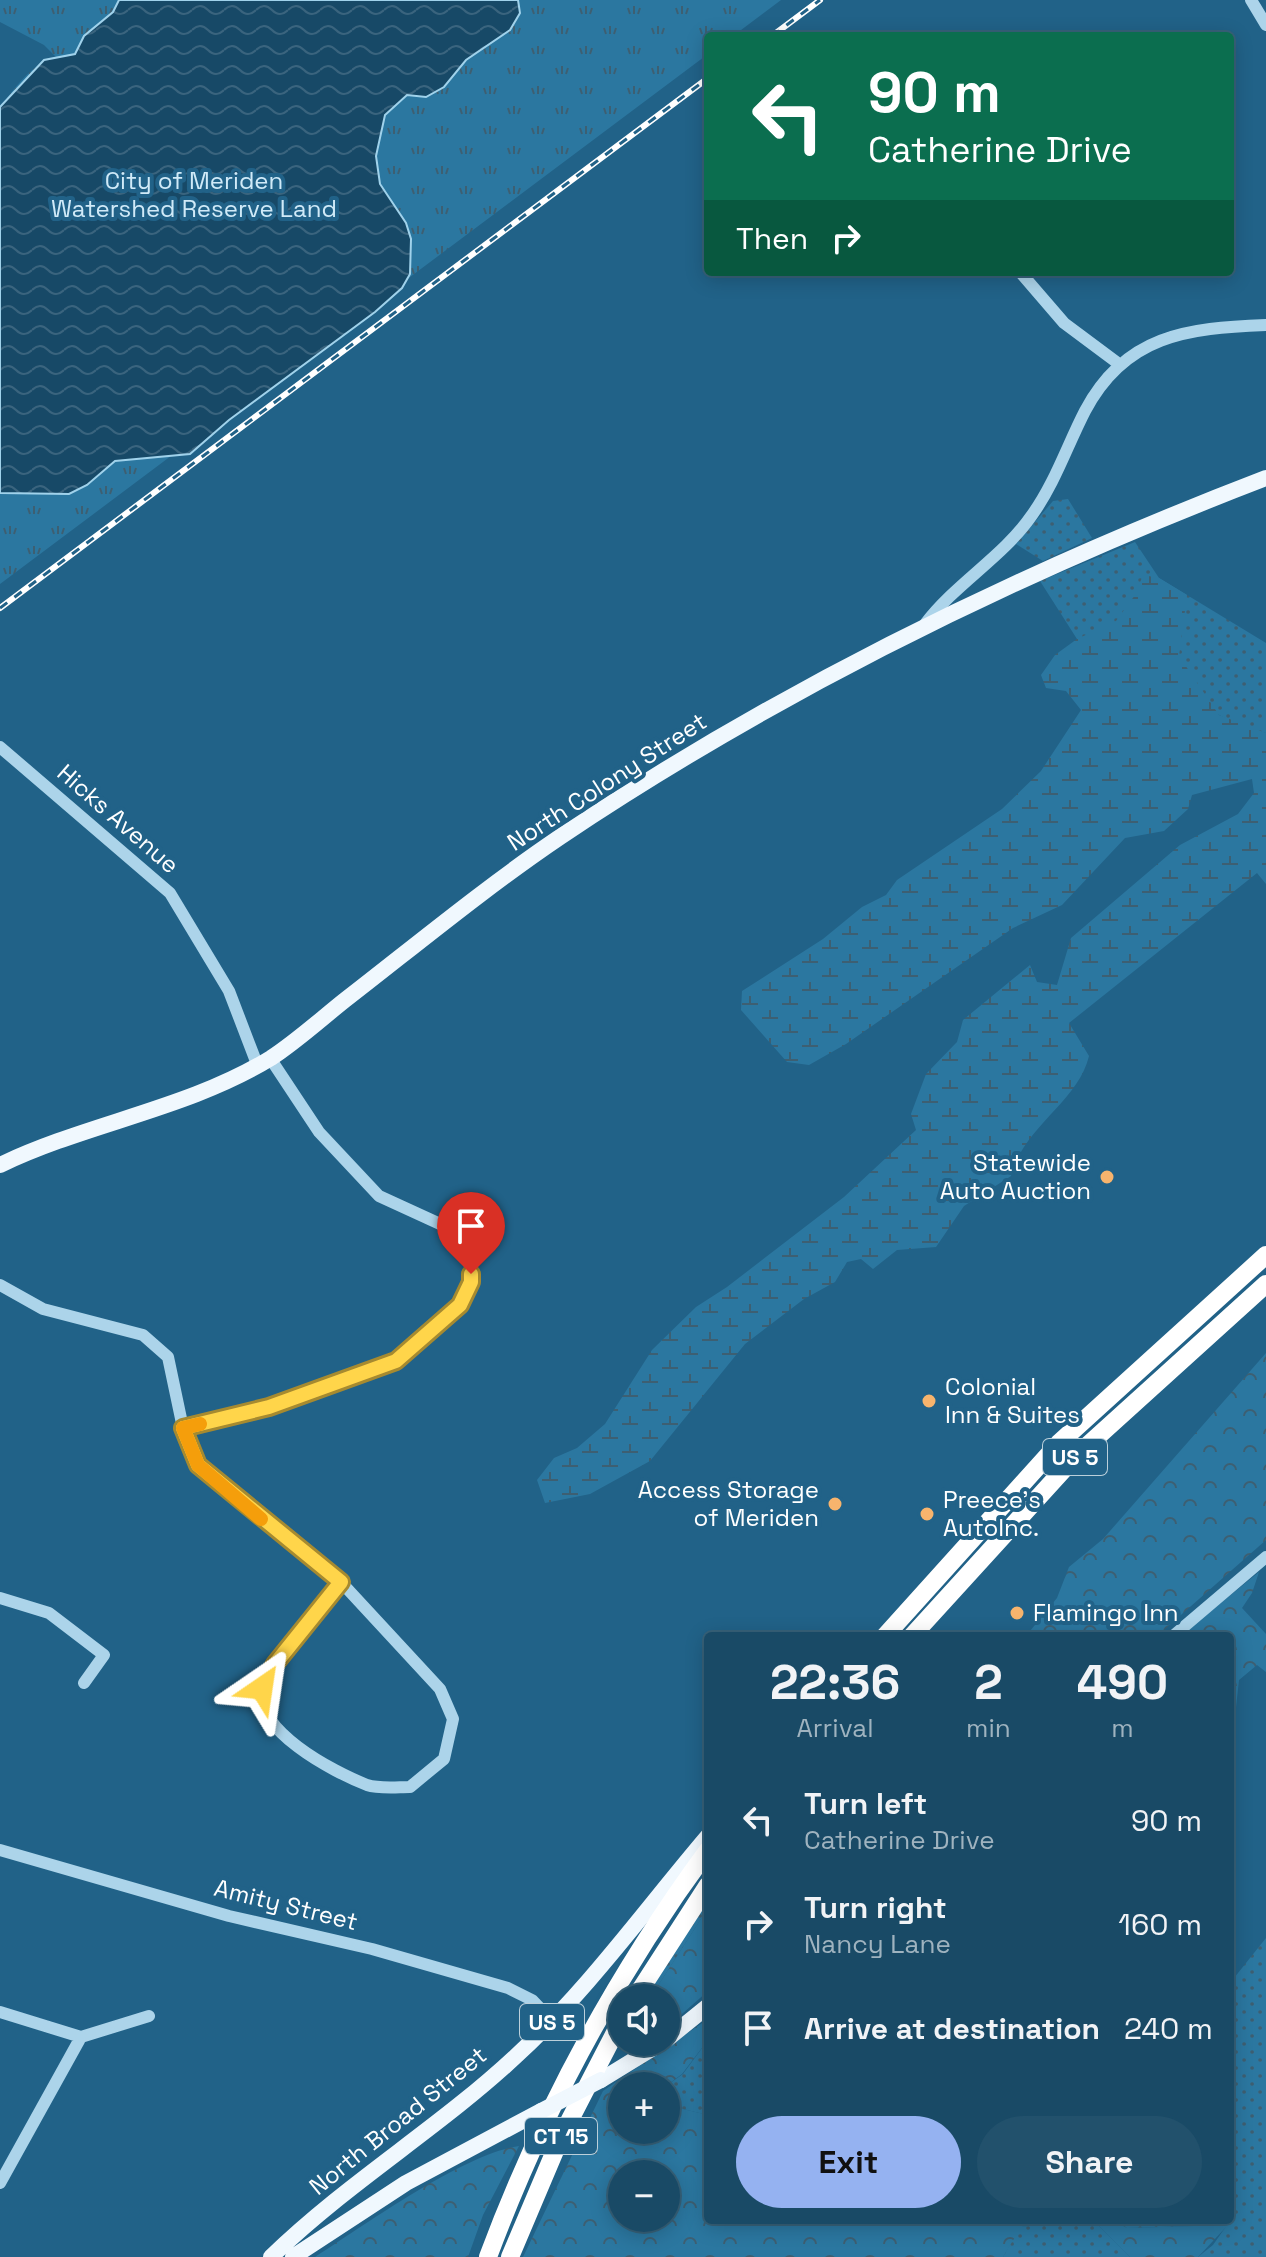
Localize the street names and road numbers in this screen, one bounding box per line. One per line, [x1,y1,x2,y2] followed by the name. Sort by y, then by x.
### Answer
[501,706,712,858] street label: North Colony Street
[51,757,186,880] street label: Hicks Avenue
[1043,1439,1107,1475] road number: US 5
[211,1872,361,1937] street label: Amity Street
[520,2004,584,2040] road number: US 5
[303,2040,493,2202] street label: North Broad Street
[525,2118,597,2154] road number: CT 15

